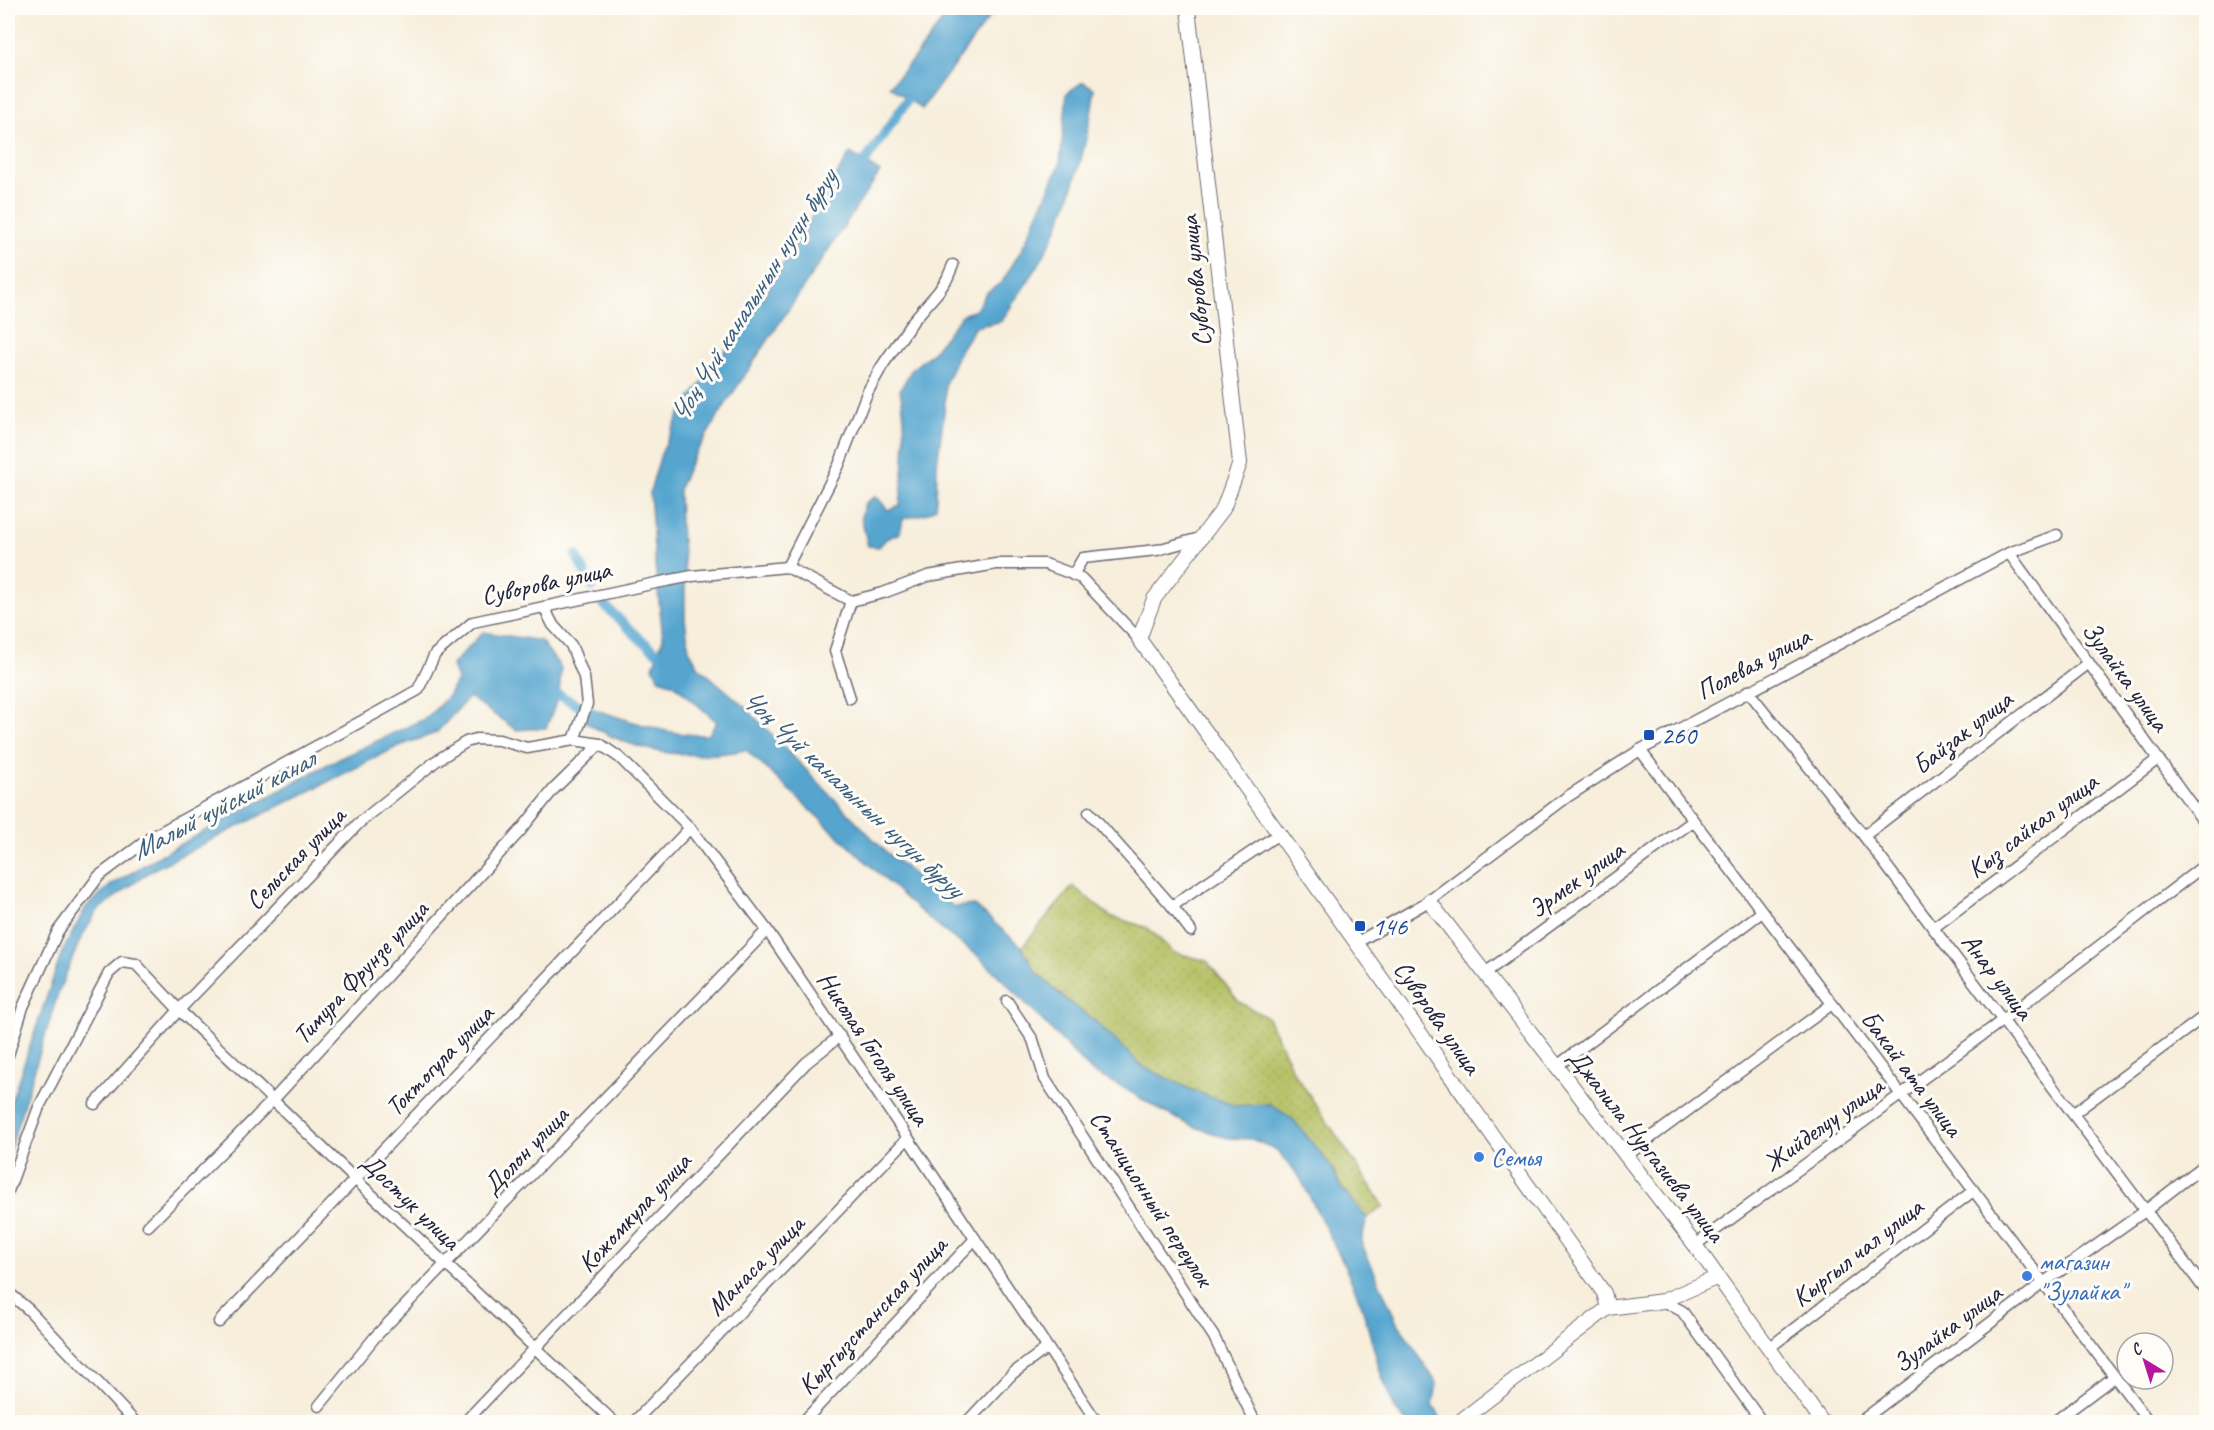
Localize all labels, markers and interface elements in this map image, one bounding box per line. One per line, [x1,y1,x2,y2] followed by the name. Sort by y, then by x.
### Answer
[662,160,847,428] water label: Чоң Чүй каналынын нугун буруу
[1172,212,1219,348] street label: Суворова улица
[478,552,615,612] street label: Суворова улица
[2075,615,2178,739] street label: Зулайка улица
[1691,619,1817,707] street label: Полевая улица
[735,681,974,908] water label: Чоң Чүй каналынын нугун буруу
[1906,682,2021,783] street label: Байзак улица
[1661,719,1698,752] place label: 260
[1642,728,1656,742] marker: 260
[126,741,324,867] water label: Малый чуйский канал
[1960,764,2106,886] street label: Кыз сайкал улица
[238,798,354,917] street label: Сельская улица
[1522,833,1632,925] street label: Эрмек улица
[285,892,436,1051] street label: Тимура Фрунзе улица
[1372,910,1408,943] place label: 146
[1353,919,1367,933] marker: 146
[1954,926,2042,1027] street label: Анар улица
[1386,954,1490,1082] street label: Суворова улица
[810,965,938,1133] street label: Николая Гоголя улица
[378,997,502,1123] street label: Токтогула улица
[1853,1003,1971,1144] street label: Бакай ата улица
[1561,1042,1733,1250] street label: Джалила Нургазиева улица
[1757,1068,1892,1179] street label: Жийделуу улица
[475,1098,577,1202] street label: Долон улица
[1082,1104,1222,1295] street label: Станционный переулок
[1491,1141,1543,1174] place label: Семья
[570,1144,699,1279] street label: Кожомкула улица
[354,1146,468,1258] street label: Достук улица
[1472,1150,1486,1164] marker: Семья
[1785,1190,1931,1314] street label: Кыргыл чал улица
[699,1206,813,1323] street label: Манаса улица
[791,1228,957,1402] street label: Кыргызстанская улица
[2039,1245,2130,1308] place label: магазин "Зулайка"
[2020,1269,2034,1283] marker: магазин "Зулайка"
[1886,1276,2010,1380] street label: Зулайка улица
[2115,1331,2175,1391] north arrow
[2127,1338,2147,1360] text: С

